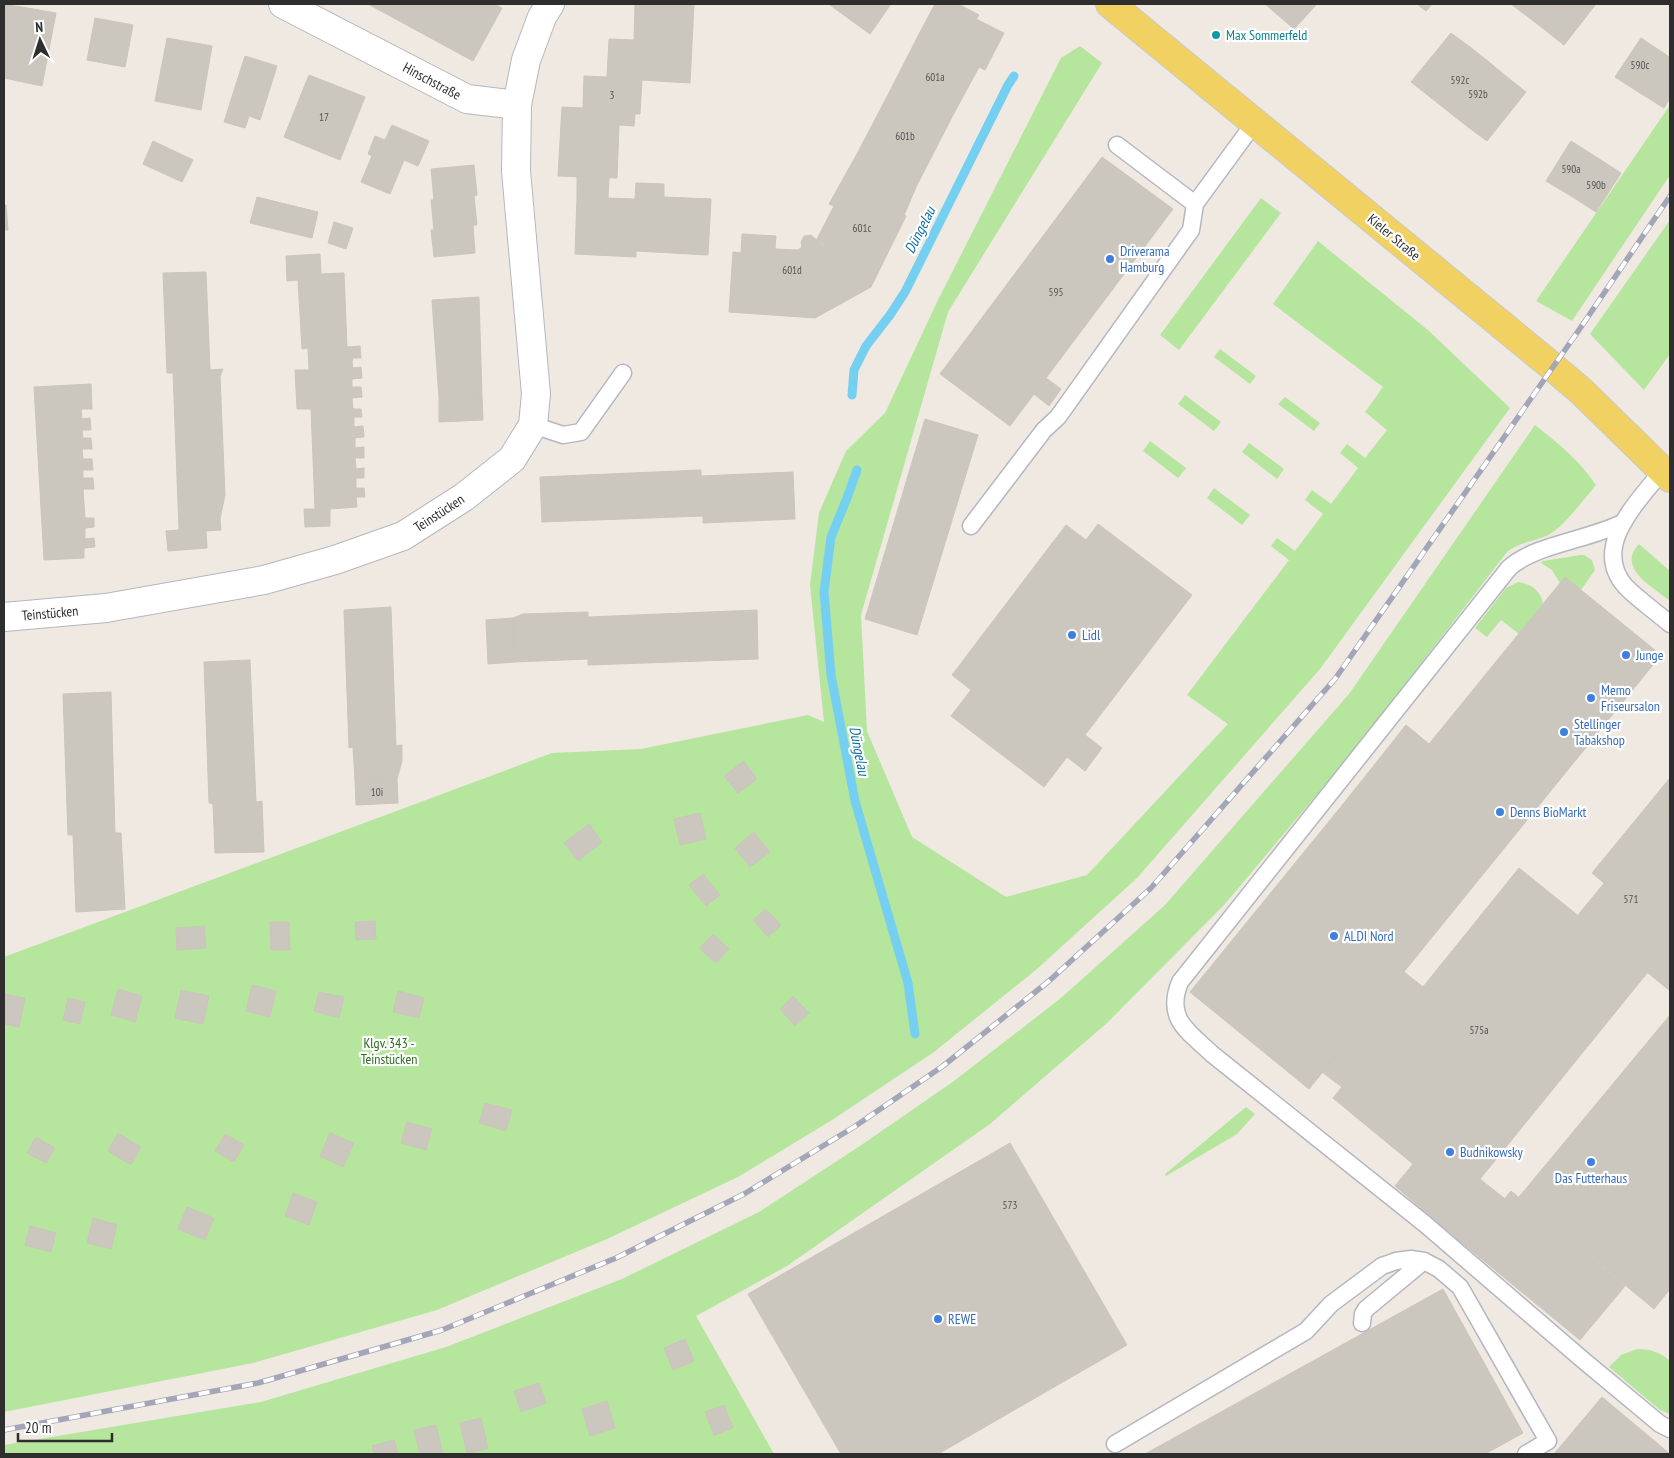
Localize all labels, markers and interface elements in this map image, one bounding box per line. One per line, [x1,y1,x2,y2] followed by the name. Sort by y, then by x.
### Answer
[15,15,65,65] north arrow
[35,18,43,36] text: N
[1226,26,1307,44] place label: Max Sommerfeld
[1210,29,1222,41] marker: Max Sommerfeld
[400,58,464,104] street label: Hinschstraße
[1631,58,1649,72] house number: 590c
[925,70,945,84] house number: 601a
[1451,73,1469,87] house number: 592c
[1468,87,1488,101] house number: 592b
[610,88,615,102] house number: 3
[319,110,329,124] house number: 17
[895,129,915,143] house number: 601b
[1561,162,1581,176] house number: 590a
[1586,178,1606,192] house number: 590b
[900,202,940,256] water label: Düngelau
[1364,210,1424,264] street label: Kieler Straße
[853,221,871,235] house number: 601c
[1120,242,1170,276] place label: Driverama Hamburg
[1104,253,1116,265] marker: Driverama Hamburg
[782,263,802,277] house number: 601d
[1049,285,1063,299] house number: 595
[410,490,468,536] street label: Teinstücken
[21,602,79,624] street label: Teinstücken
[1082,626,1101,644] place label: Lidl
[1066,629,1078,641] marker: Lidl
[1635,646,1664,664] place label: Junge
[1620,649,1632,661] marker: Junge
[1601,681,1660,715] place label: Memo Friseursalon
[1585,692,1597,704] marker: Memo Friseursalon
[1574,715,1625,749] place label: Stellinger Tabakshop
[845,725,874,779] water label: Düngelau
[1558,726,1570,738] marker: Stellinger Tabakshop
[371,785,383,799] house number: 10i
[1510,803,1587,821] place label: Denns BioMarkt
[1494,806,1506,818] marker: Denns BioMarkt
[1624,892,1638,906] house number: 571
[1344,927,1394,945] place label: ALDI Nord
[1328,930,1340,942] marker: ALDI Nord
[1469,1023,1489,1037] house number: 575a
[361,1034,417,1068] park label: Klgv. 343 - Teinstücken
[1460,1143,1524,1161] place label: Budnikowsky
[1444,1146,1456,1158] marker: Budnikowsky
[1585,1156,1597,1168] marker: Das Futterhaus
[1555,1169,1627,1187] place label: Das Futterhaus
[1003,1198,1017,1212] house number: 573
[948,1310,976,1328] place label: REWE
[932,1313,944,1325] marker: REWE
[18,1410,111,1442] scale bar
[25,1418,51,1437] text: 20 m

